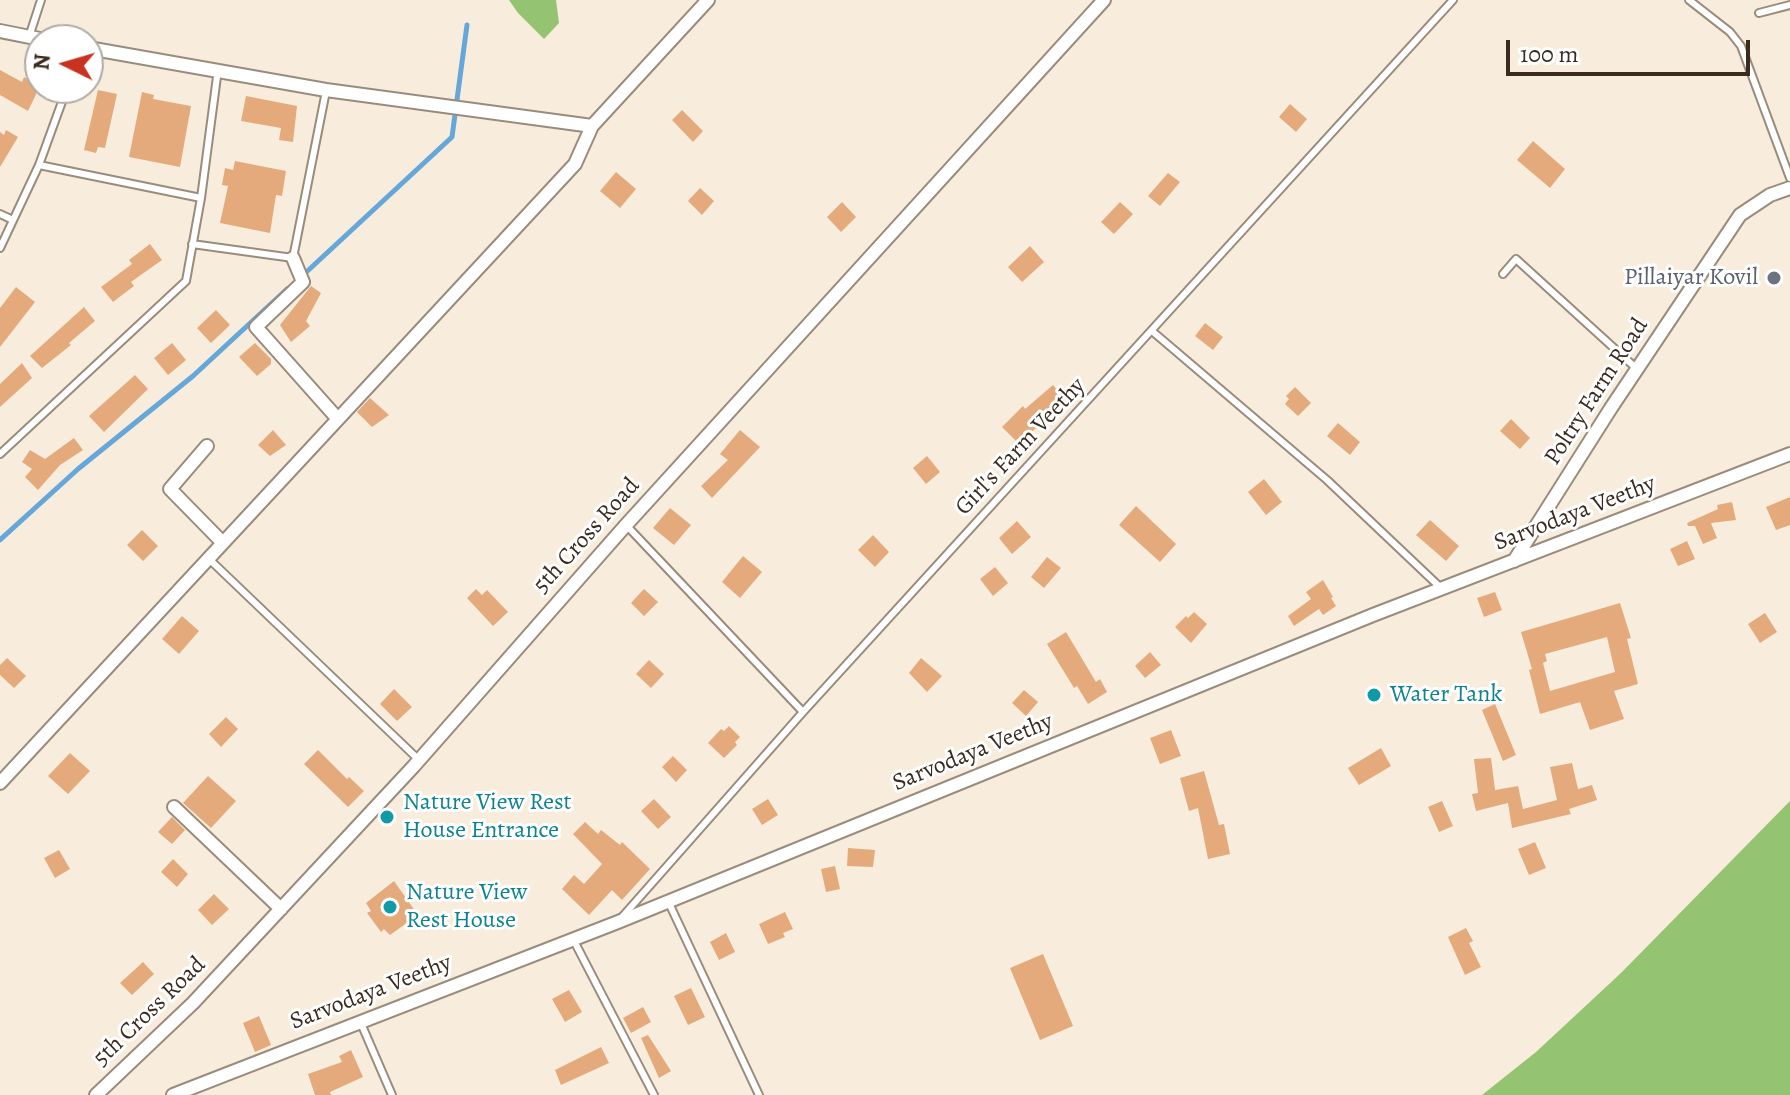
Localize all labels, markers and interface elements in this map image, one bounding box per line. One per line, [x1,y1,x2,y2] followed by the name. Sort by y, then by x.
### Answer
[24,24,104,104] north arrow
[1510,24,1754,74] scale bar
[1520,38,1579,70] text: 100 m
[26,53,58,71] text: N
[1624,264,1758,292] place label: Pillaiyar Kovil
[1765,269,1783,287] marker: Pillaiyar Kovil
[1539,313,1655,471] street label: Poltry Farm Road
[950,372,1092,522] street label: Girl's Farm Veethy
[1490,470,1660,558] street label: Sarvodaya Veethy
[528,472,646,600] street label: 5th Cross Road
[1390,681,1502,709] place label: Water Tank
[1365,686,1383,704] marker: Water Tank
[889,708,1057,798] street label: Sarvodaya Veethy
[403,789,571,845] place label: Nature View Rest House Entrance
[378,808,396,826] marker: Nature View Rest House Entrance
[406,879,527,935] place label: Nature View Rest House
[381,898,399,916] marker: Nature View Rest House
[286,949,456,1037] street label: Sarvodaya Veethy
[88,951,212,1073] street label: 5th Cross Road

